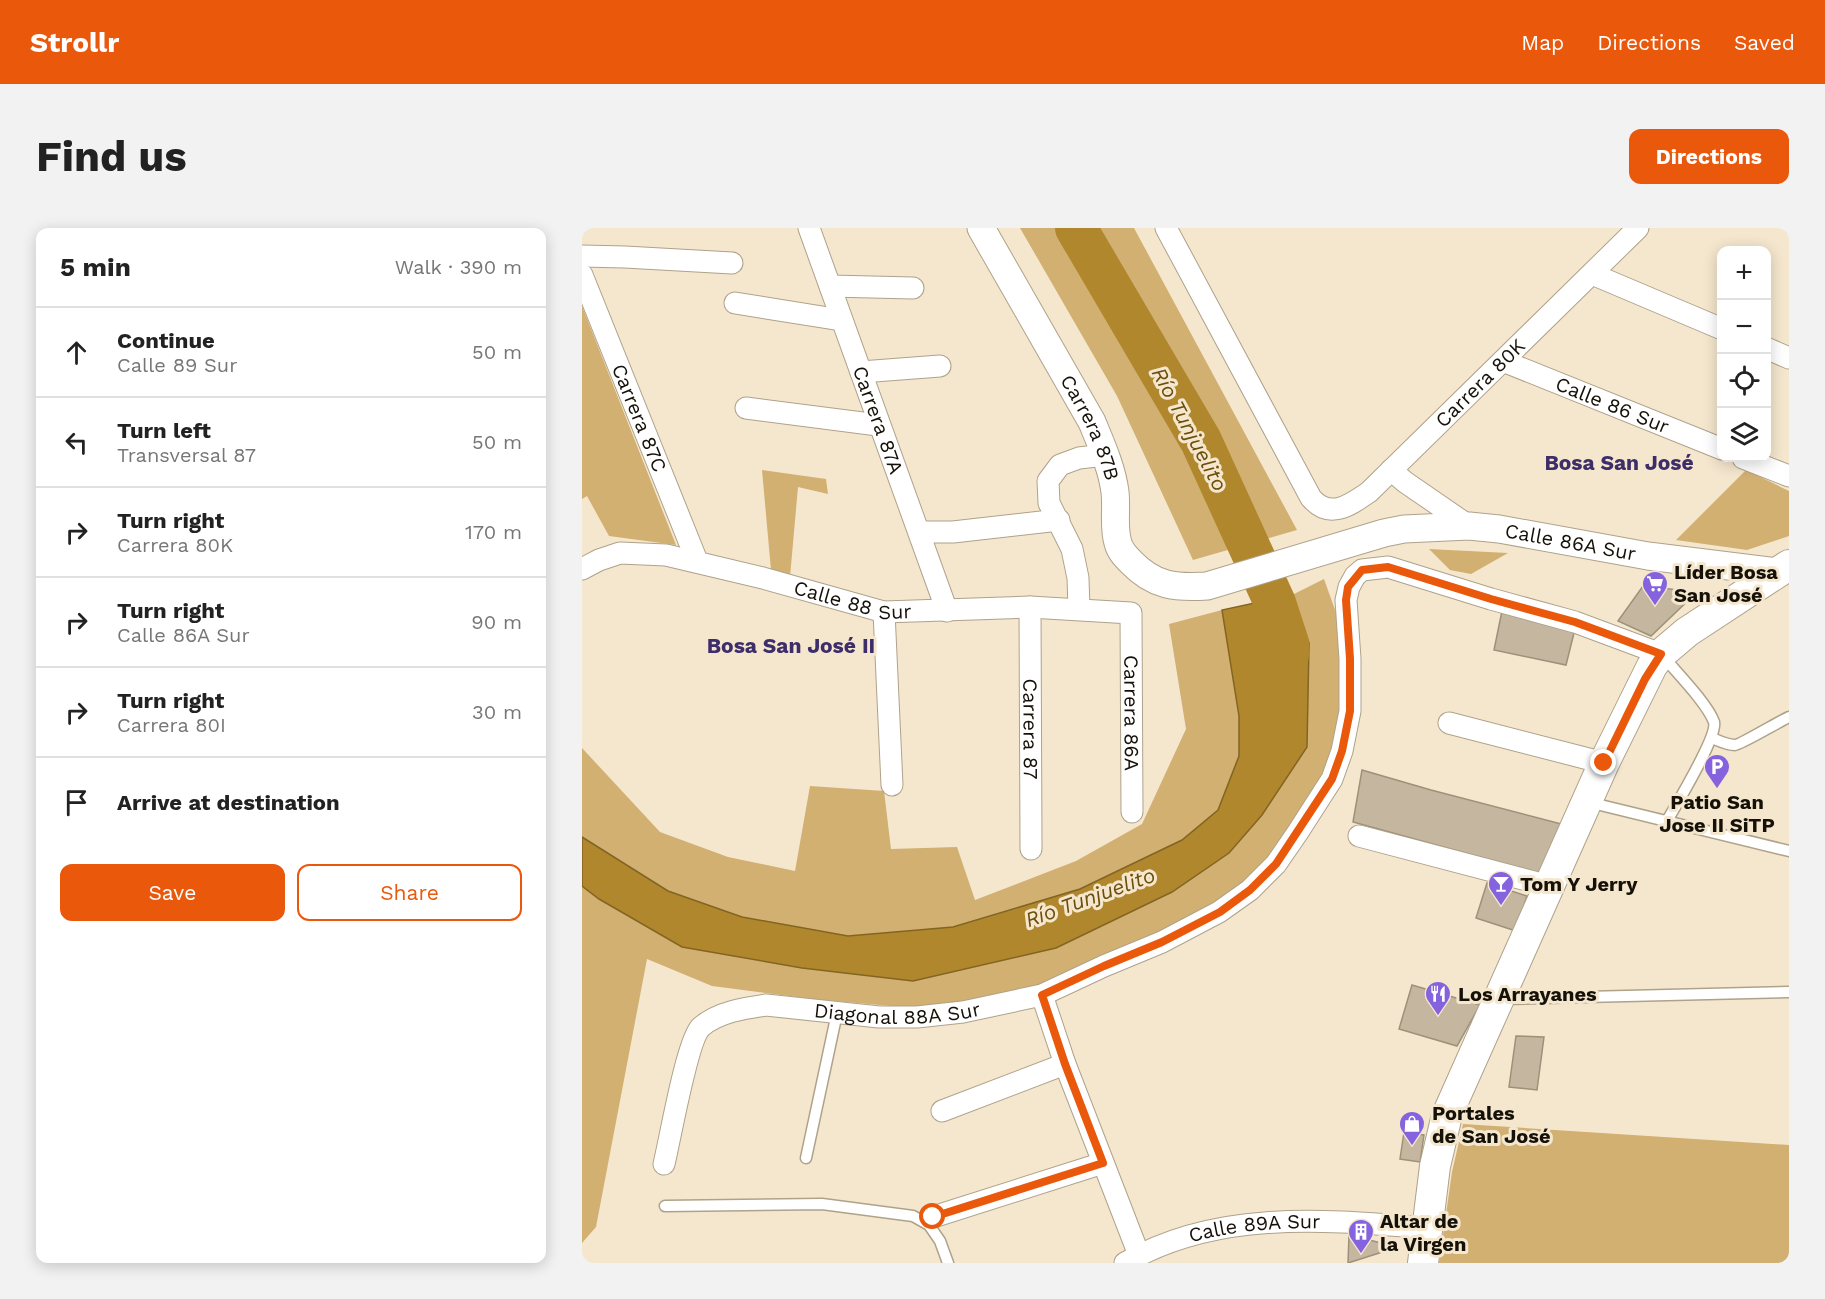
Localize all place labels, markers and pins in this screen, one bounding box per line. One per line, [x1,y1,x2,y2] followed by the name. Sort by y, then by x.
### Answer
[1674,560,1778,607] place label: Líder Bosa San José
[1640,569,1670,607] supermarket icon: Líder Bosa San José
[1702,752,1732,790] parking icon: Patio San Jose II SiTP
[1659,790,1775,837] place label: Patio San Jose II SiTP
[1486,869,1516,907] bar icon: Tom Y Jerry
[1520,872,1638,896] place label: Tom Y Jerry
[1423,979,1453,1017] restaurant icon: Los Arrayanes
[1458,982,1597,1006] place label: Los Arrayanes
[1432,1101,1551,1148] place label: Portales de San José
[1397,1109,1427,1147] shop icon: Portales de San José
[1380,1209,1466,1256] place label: Altar de la Virgen
[1346,1217,1376,1255] building icon: Altar de la Virgen

